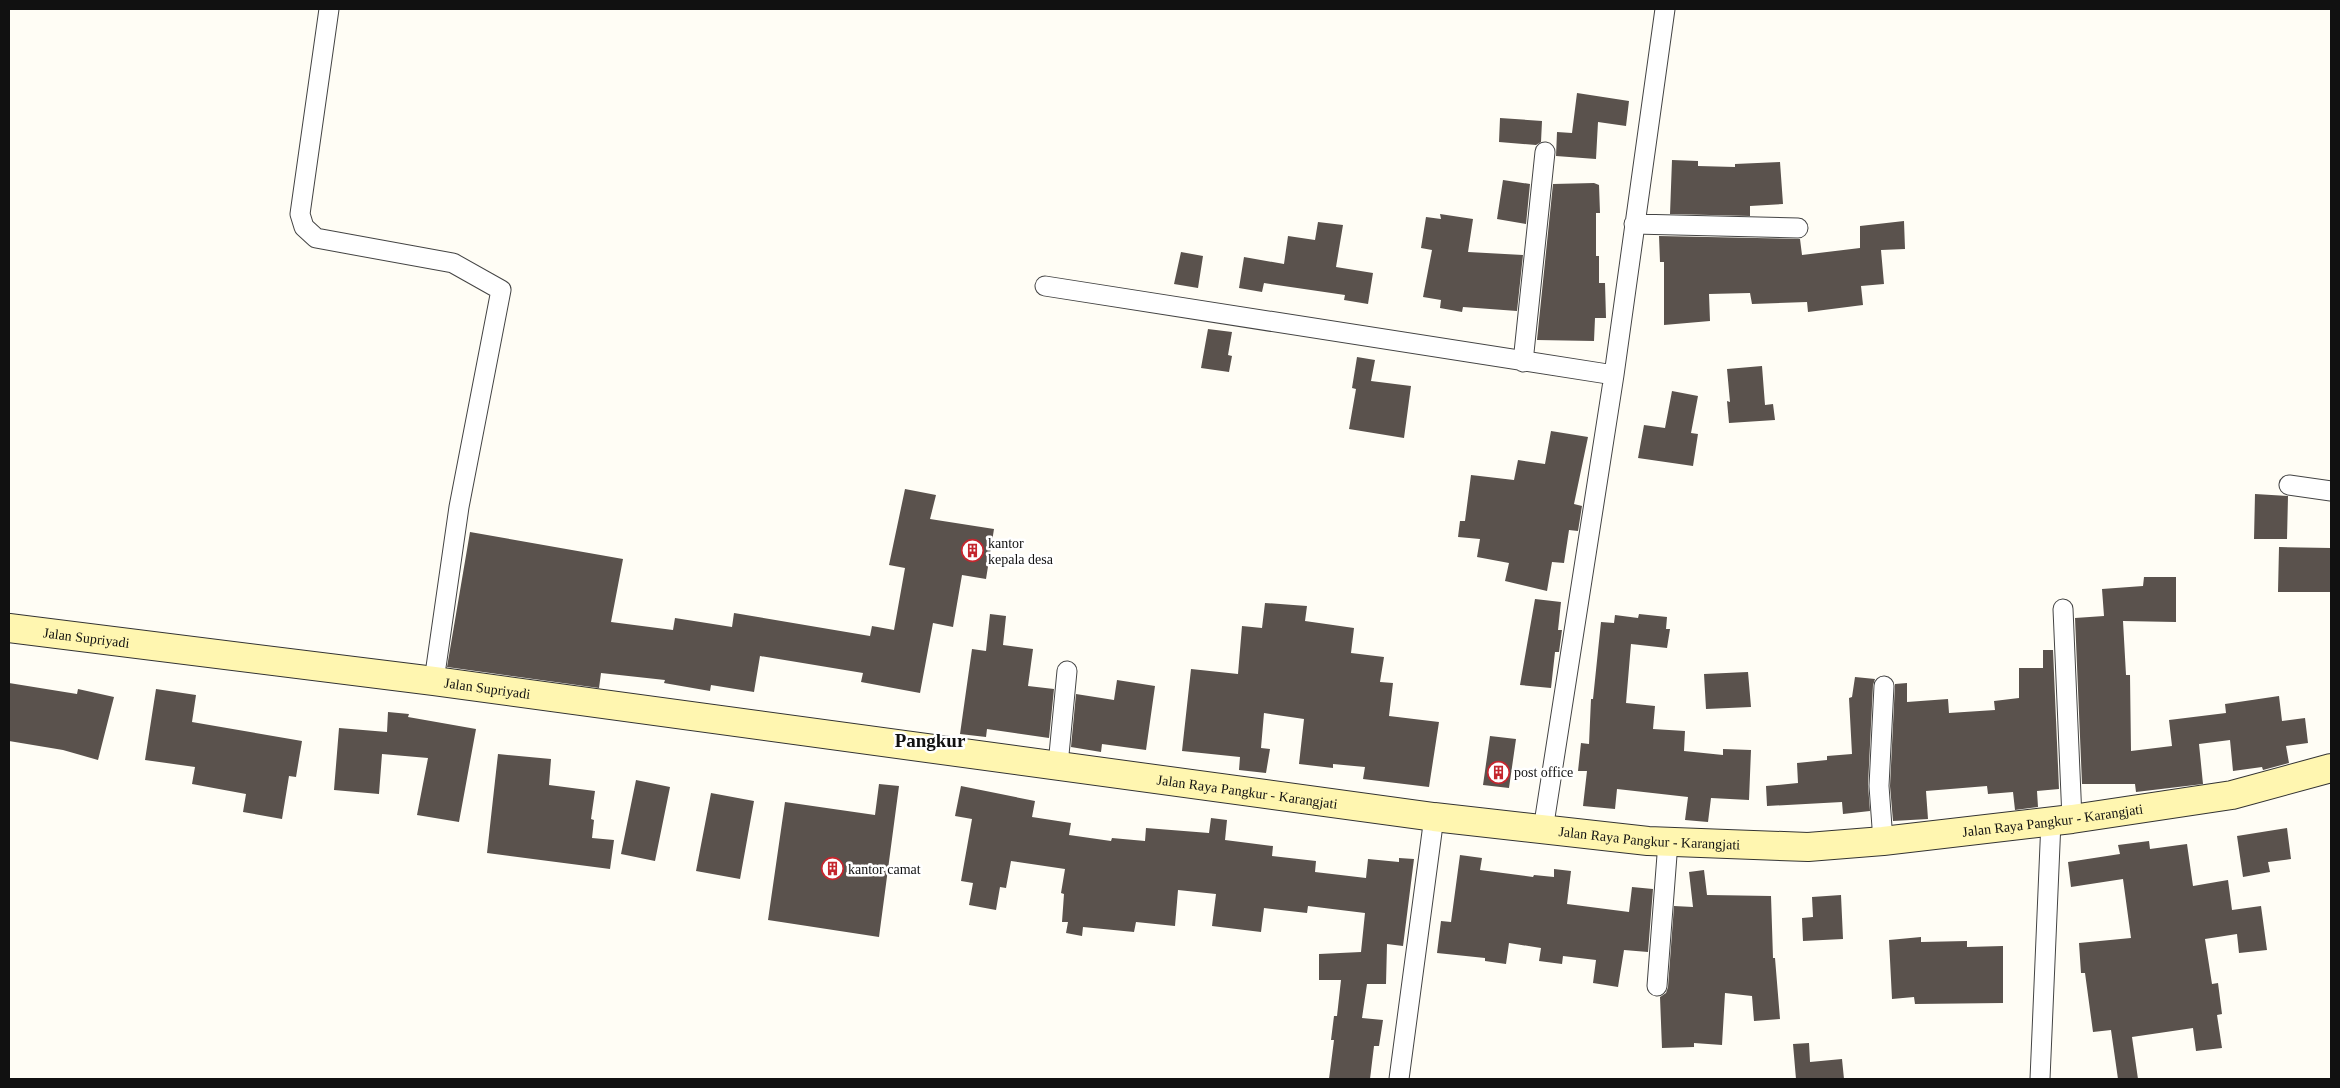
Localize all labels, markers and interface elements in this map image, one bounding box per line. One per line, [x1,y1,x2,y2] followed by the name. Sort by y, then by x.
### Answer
[988,536,1054,567] place label: kantor kepala desa
[960,539,984,563] building icon: kantor kepala desa
[42,625,130,651] street label: Jalan Supriyadi
[443,675,531,702] street label: Jalan Supriyadi
[895,730,966,751] district label: Pangkur
[1486,760,1510,784] building icon: post office
[1514,765,1573,780] place label: post office
[1156,772,1338,812] street label: Jalan Raya Pangkur - Karangjati
[1961,801,2144,840] street label: Jalan Raya Pangkur - Karangjati
[1558,824,1740,852] street label: Jalan Raya Pangkur - Karangjati
[820,857,844,881] building icon: kantor camat
[848,862,921,877] place label: kantor camat

